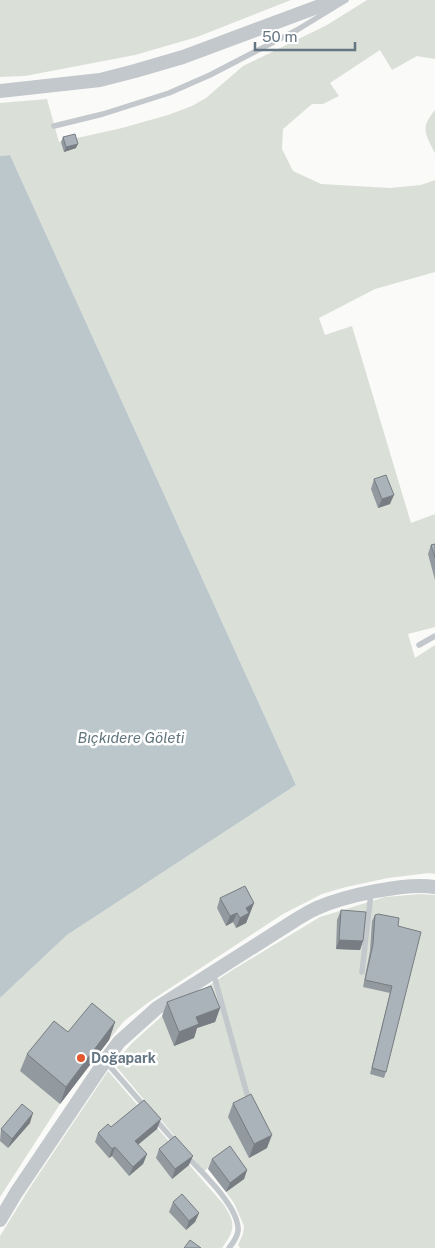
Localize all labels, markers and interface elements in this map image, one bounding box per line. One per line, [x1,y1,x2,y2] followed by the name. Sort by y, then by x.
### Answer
[255,20,355,52] scale bar
[262,28,297,45] text: 50 m
[77,729,185,746] water label: Bıçkıdere Göleti
[91,1050,156,1066] place label: Doğapark
[75,1052,87,1064] marker: Doğapark

